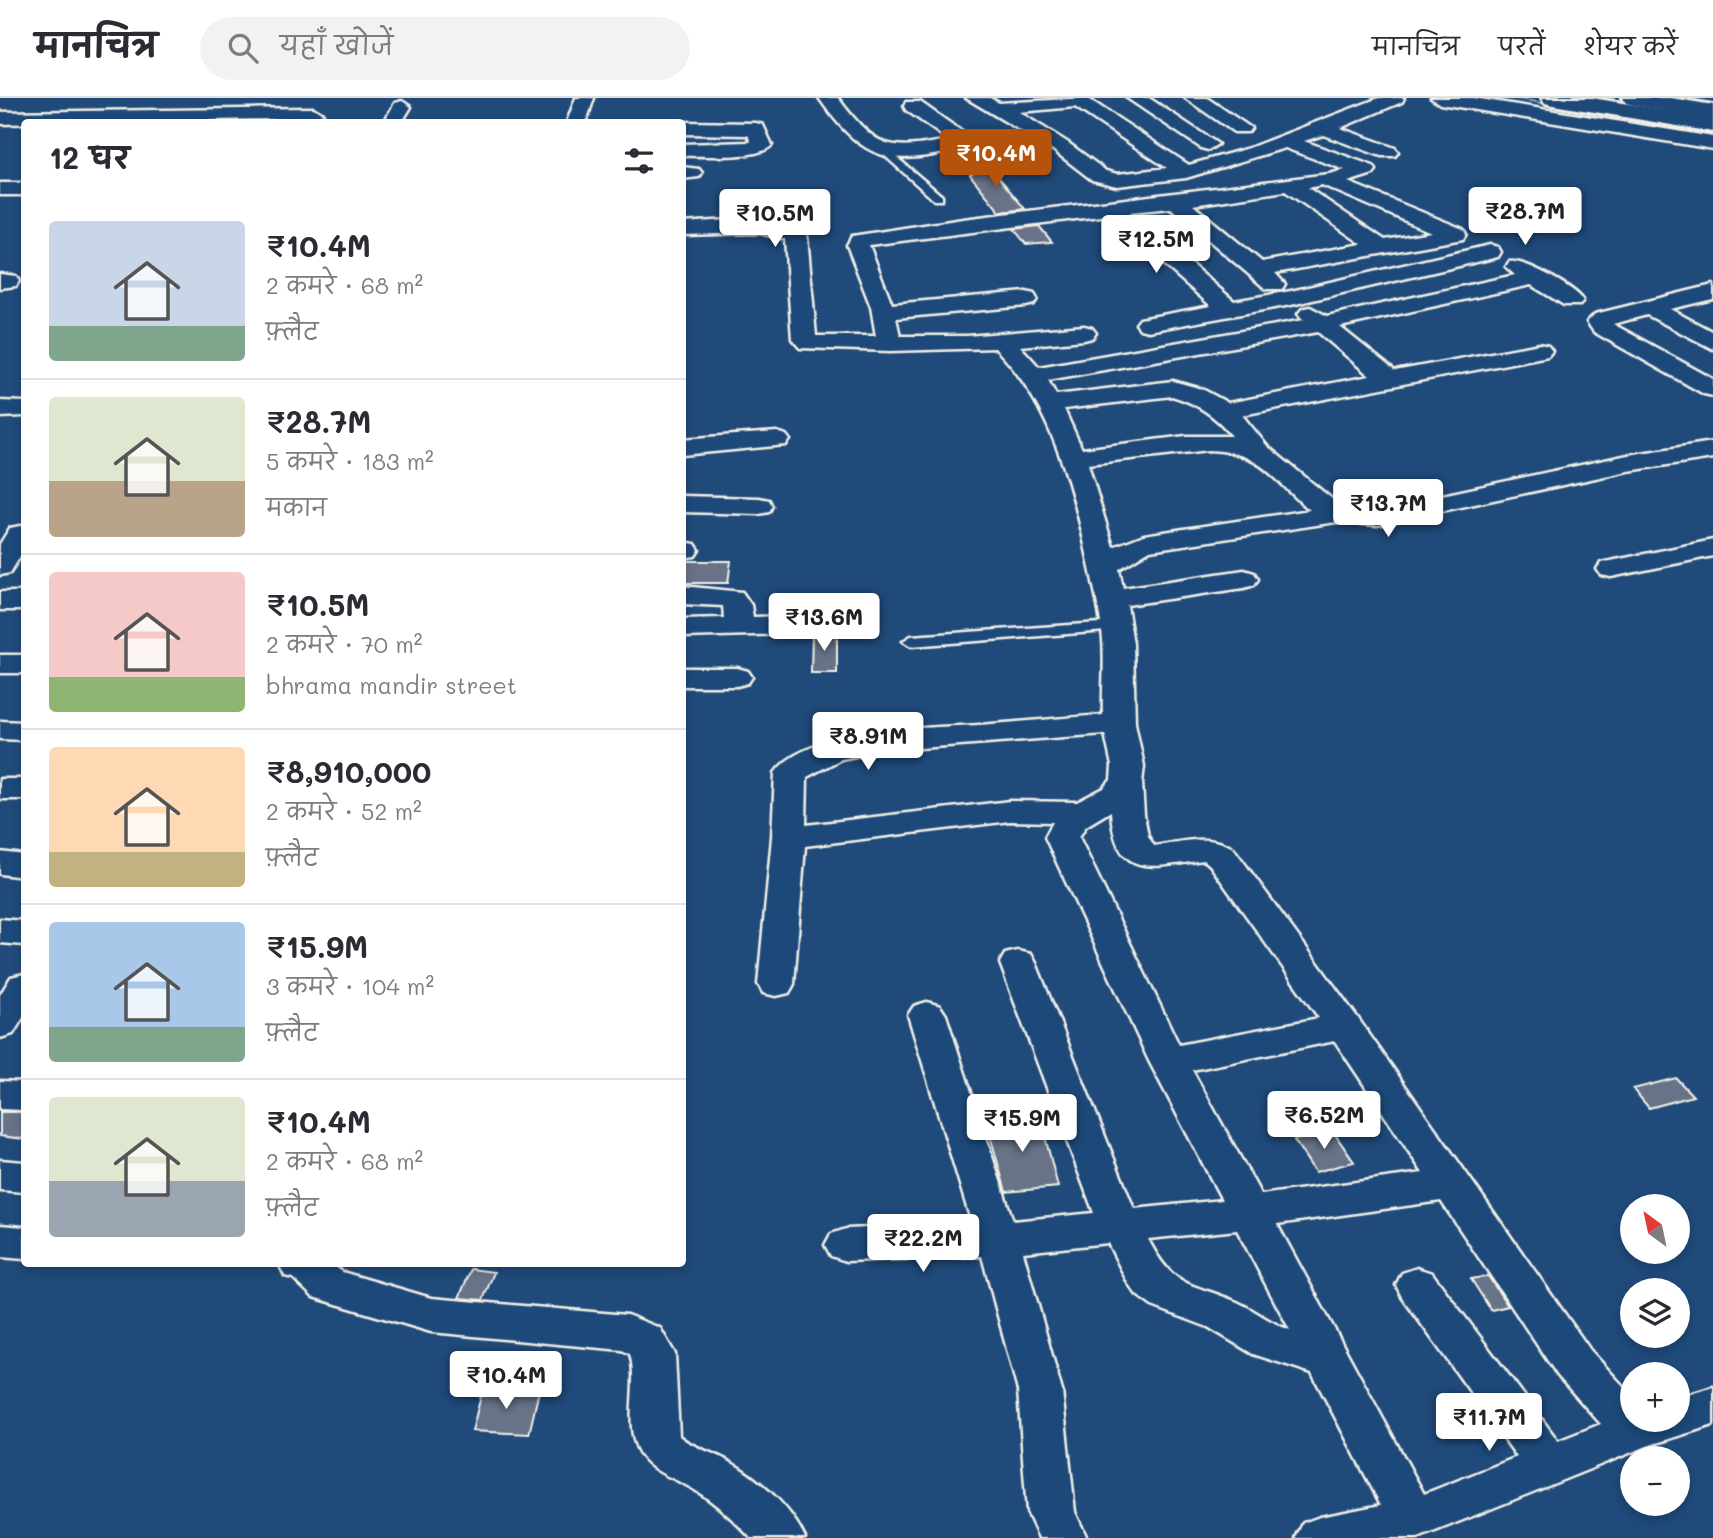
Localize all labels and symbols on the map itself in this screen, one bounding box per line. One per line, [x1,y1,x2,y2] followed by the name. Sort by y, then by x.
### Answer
[939,130,1053,189] pin: ₹10.4M
[1468,188,1582,247] pin: ₹28.7M
[718,190,832,249] pin: ₹10.5M
[1099,216,1213,275] pin: ₹12.5M
[1331,480,1445,539] pin: ₹13.7M
[767,594,881,653] pin: ₹13.6M
[811,712,925,772] pin: ₹8.91M
[1267,1091,1381,1151] pin: ₹6.52M
[965,1094,1079,1154] pin: ₹15.9M
[1620,1194,1690,1264] north arrow
[866,1214,980,1274] pin: ₹22.2M
[449,1352,563,1411] pin: ₹10.4M
[1432,1394,1546,1453] pin: ₹11.7M

